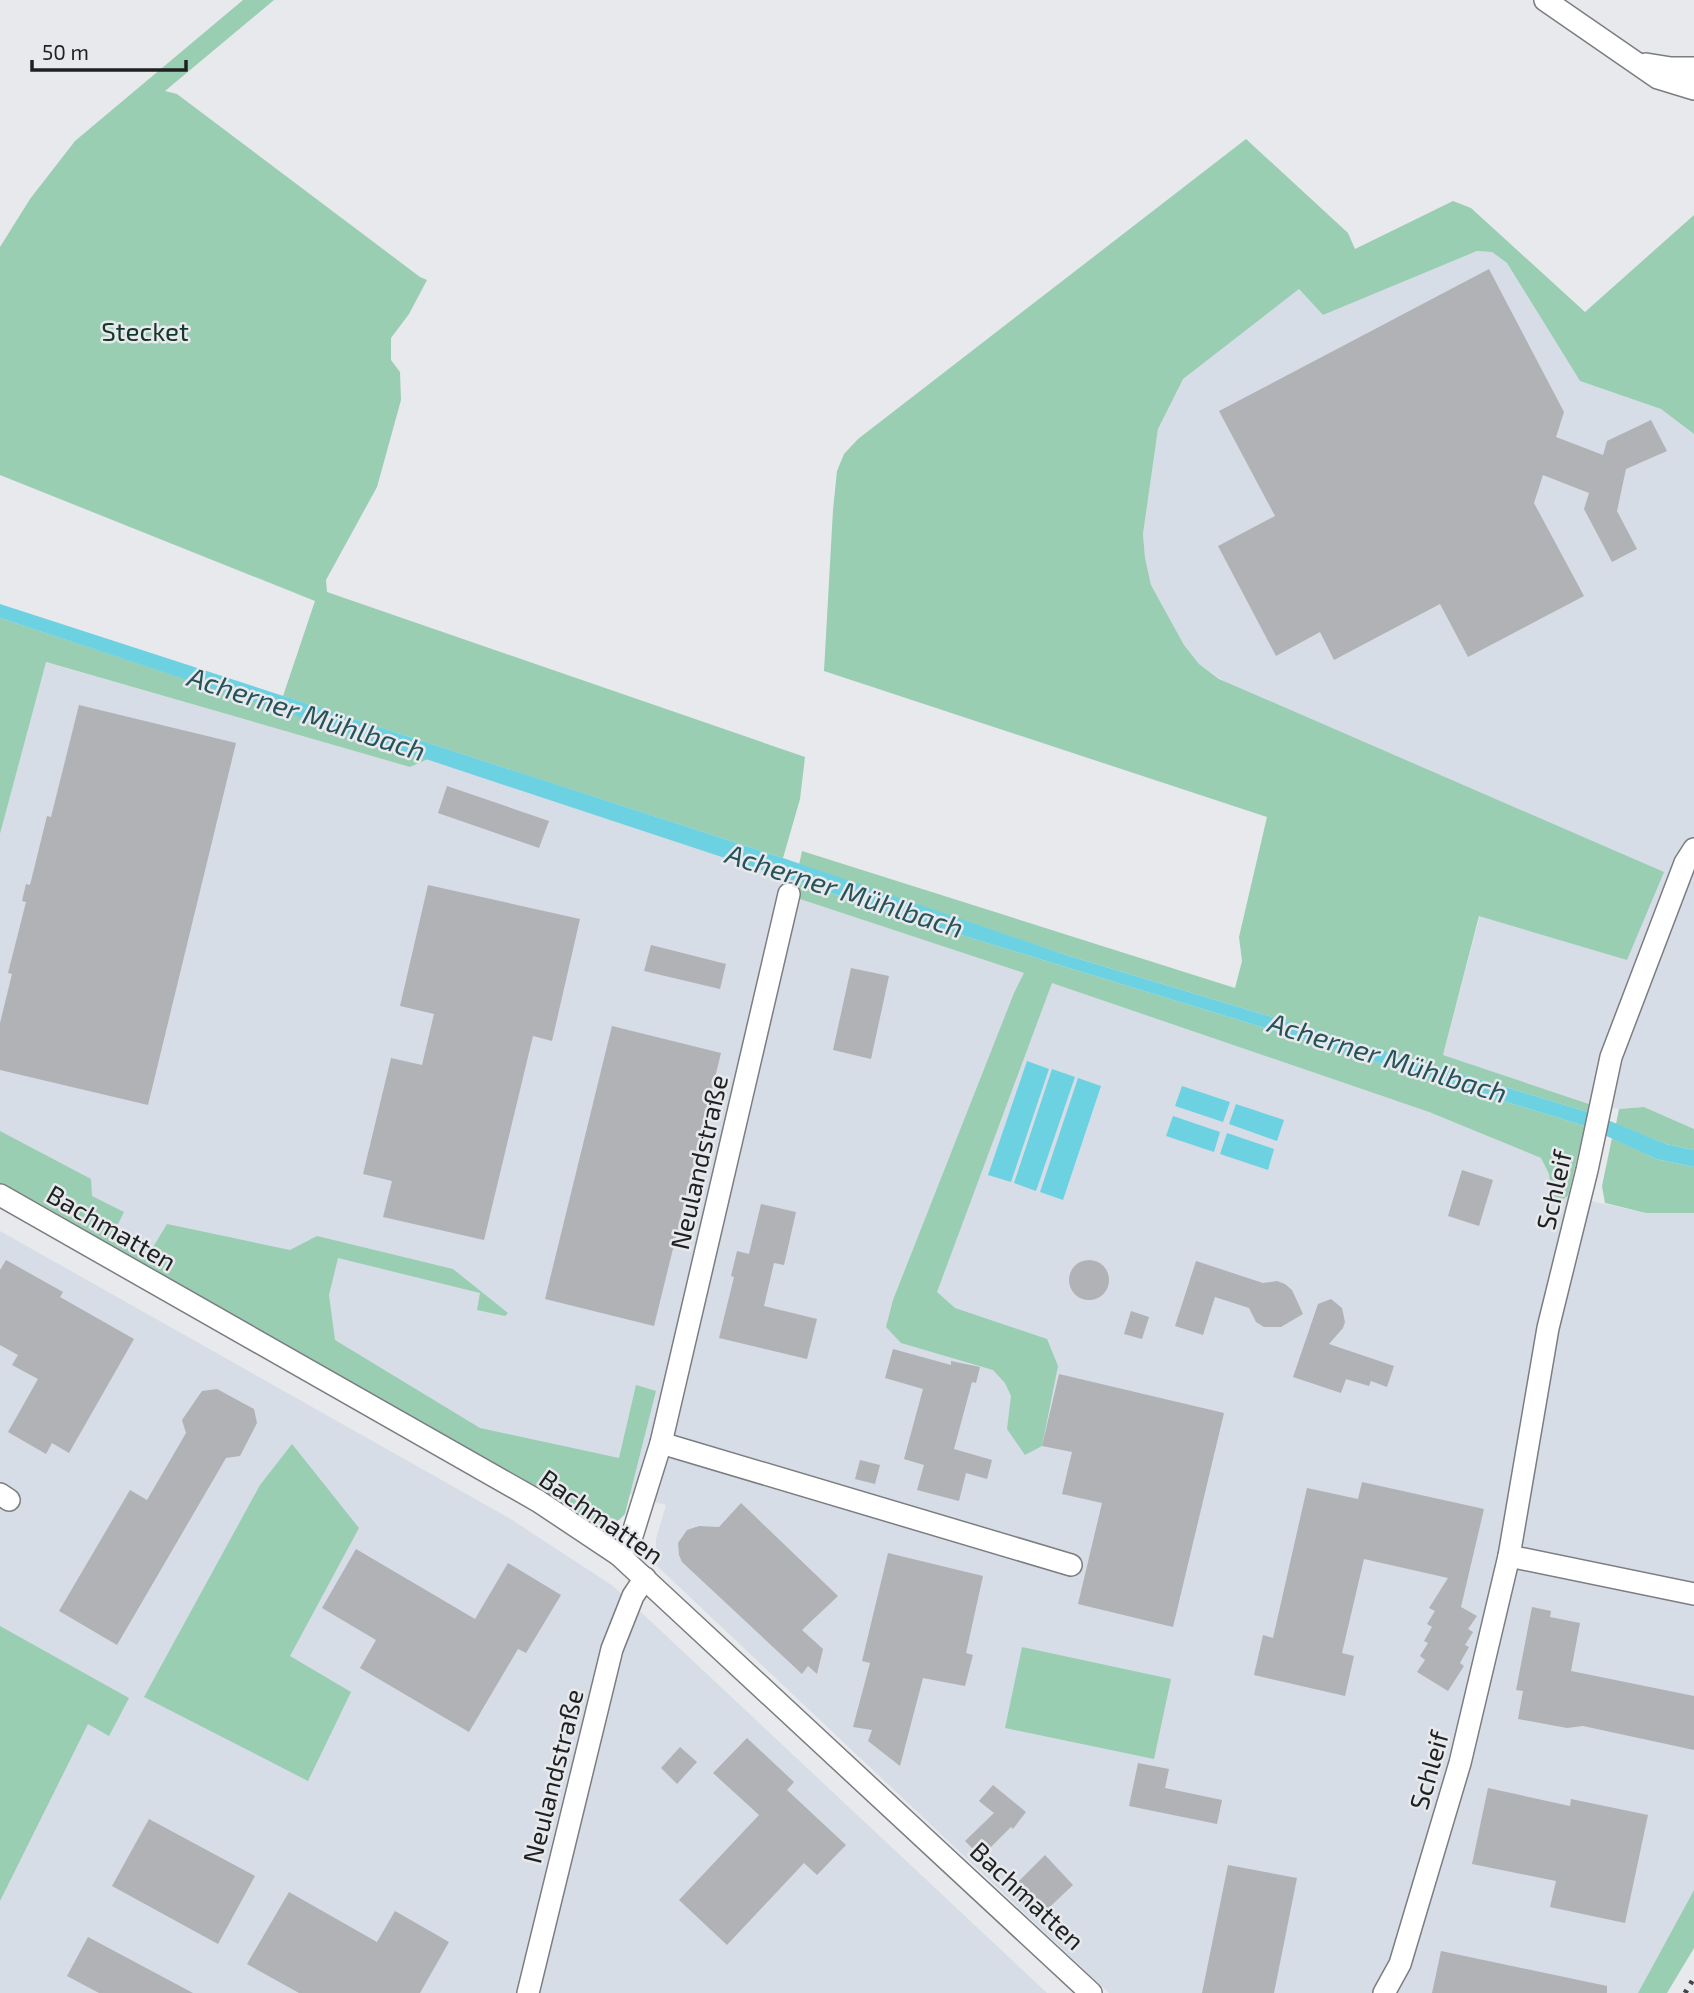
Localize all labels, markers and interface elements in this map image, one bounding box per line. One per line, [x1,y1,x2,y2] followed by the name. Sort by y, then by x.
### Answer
[32,28,186,72] scale bar
[42,39,89,64] text: 50 m
[101,315,189,346] park label: Stecket
[183,658,430,767] water label: Acherner Mühlbach
[721,835,968,944] water label: Acherner Mühlbach
[1264,1004,1512,1109] water label: Acherner Mühlbach
[663,1072,733,1252] street label: Neulandstraße
[1529,1146,1577,1233] street label: Schleif
[42,1178,182,1276] street label: Bachmatten
[534,1462,670,1570] street label: Bachmatten
[515,1686,589,1866] street label: Neulandstraße
[1402,1726,1454,1813] street label: Schleif
[965,1835,1091,1955] street label: Bachmatten

